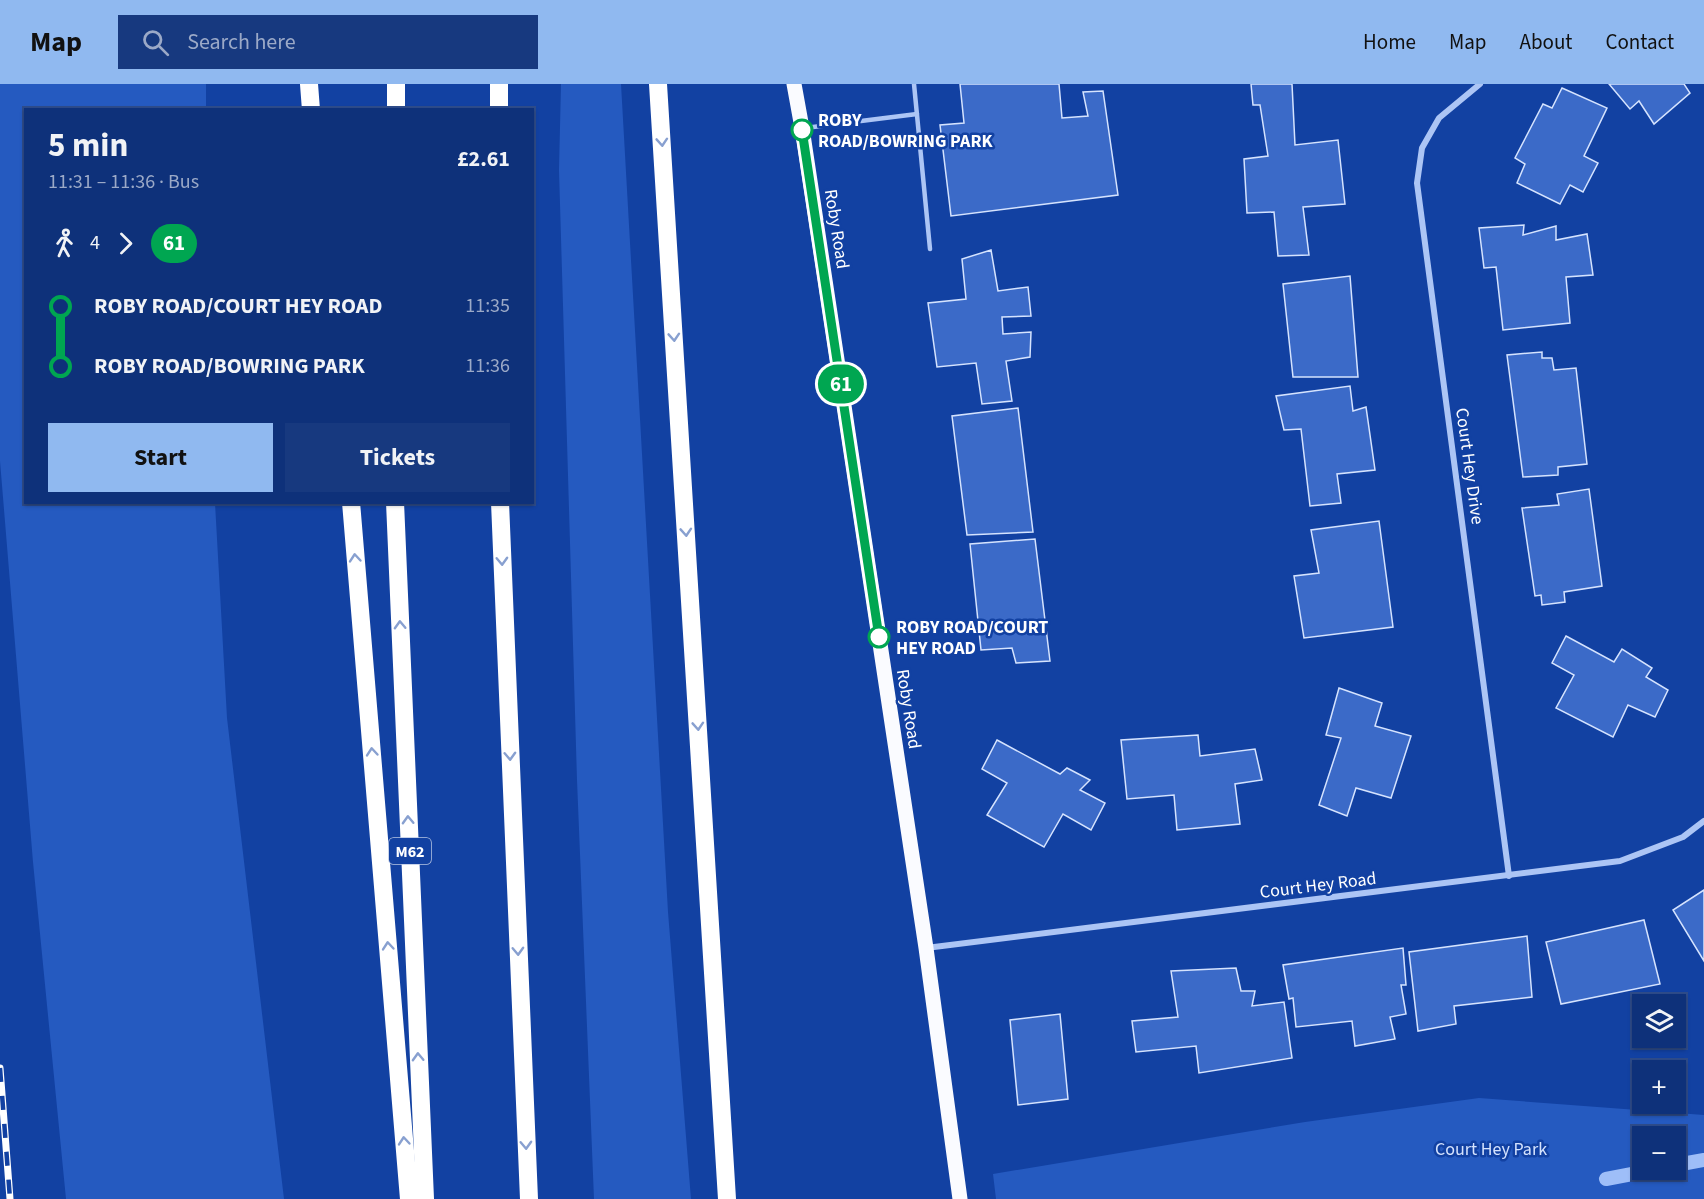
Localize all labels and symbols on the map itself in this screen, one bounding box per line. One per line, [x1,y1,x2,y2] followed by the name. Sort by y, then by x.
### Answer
[818,108,993,154] place label: ROBY ROAD/BOWRING PARK
[791,119,813,141] marker: ROBY ROAD/BOWRING PARK
[655,138,668,147] one-way arrow
[818,187,855,271] street label: Roby Road
[667,333,680,342] one-way arrow
[814,364,868,404] line badge: 61
[1449,406,1490,526] street label: Court Hey Drive
[679,527,692,536] one-way arrow
[349,553,362,562] one-way arrow
[496,556,509,565] one-way arrow
[896,615,1048,661] place label: ROBY ROAD/COURT HEY ROAD
[394,621,407,630] one-way arrow
[868,626,890,648] marker: ROBY ROAD/COURT HEY ROAD
[890,667,927,751] street label: Roby Road
[691,722,704,731] one-way arrow
[365,747,378,756] one-way arrow
[504,751,517,760] one-way arrow
[402,815,415,824] one-way arrow
[389,838,431,864] road number: M62
[1258,866,1378,905] street label: Court Hey Road
[382,942,395,951] one-way arrow
[512,946,525,955] one-way arrow
[412,1052,425,1061] one-way arrow
[398,1136,411,1145] one-way arrow
[1435,1137,1547,1162] park label: Court Hey Park
[520,1141,533,1150] one-way arrow

